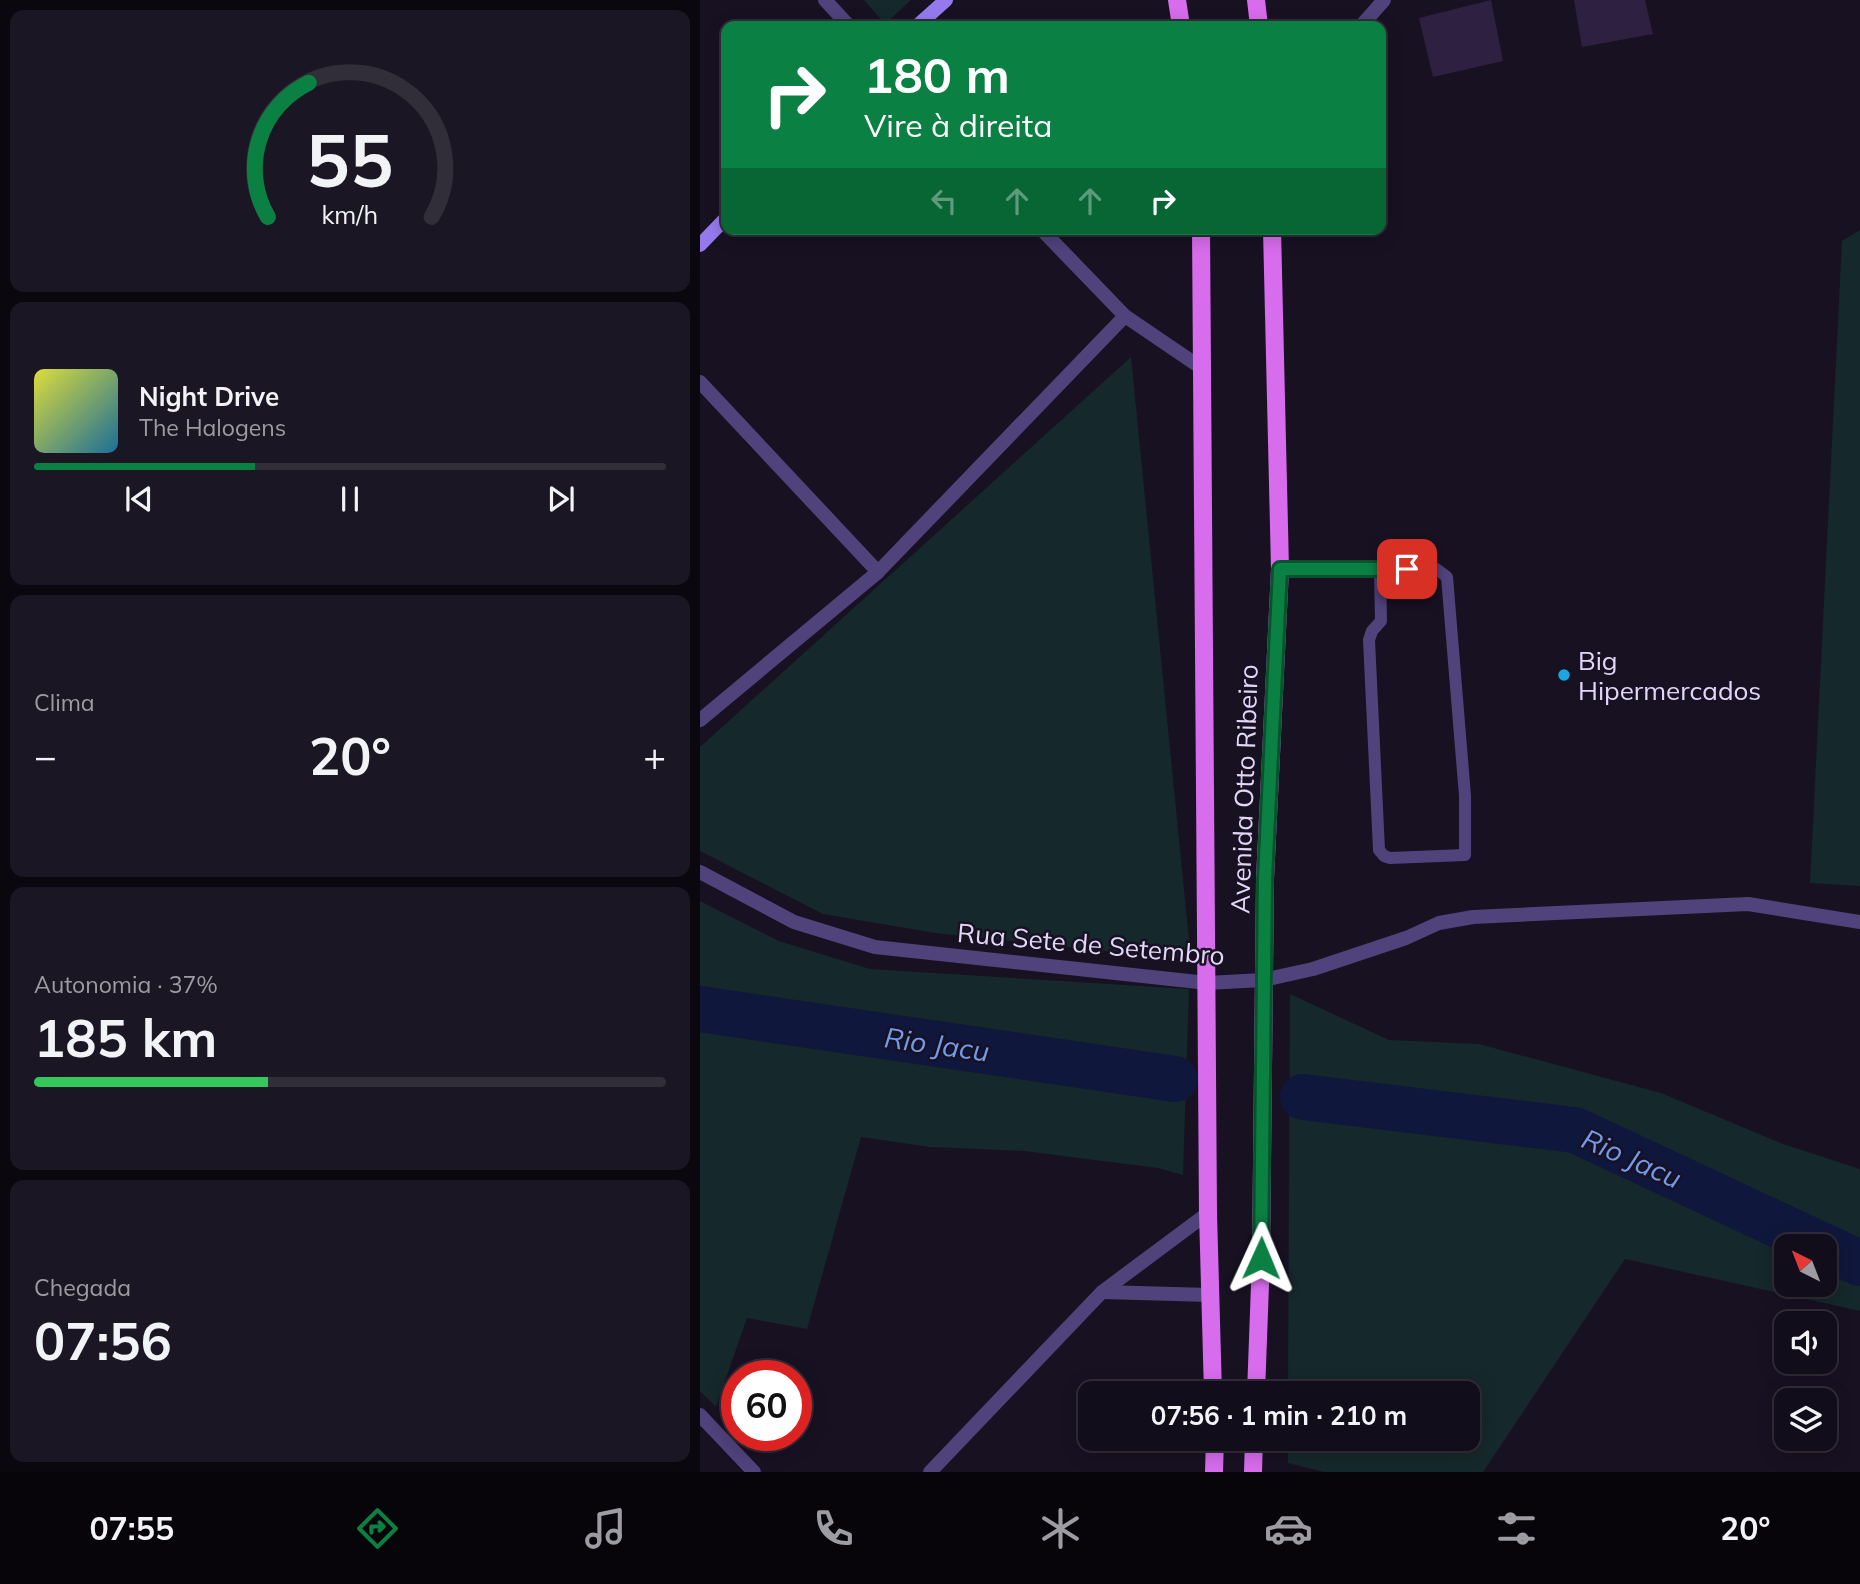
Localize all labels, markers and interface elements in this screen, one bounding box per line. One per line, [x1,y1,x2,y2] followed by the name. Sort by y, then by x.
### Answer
[864,44,1010,105] text: 180 m
[749,49,840,140] icon: right
[864,105,1052,145] text: Vire à direita
[306,115,394,206] text: 55
[925,182,963,220] icon: left
[998,182,1036,220] icon: ahead
[1071,182,1109,220] icon: ahead
[1144,182,1182,220] icon: right
[322,199,378,230] text: km/h
[139,380,279,413] text: Night Drive
[139,413,286,442] text: The Halogens
[120,480,158,518] icon: previous
[331,480,369,518] icon: pause
[542,480,580,518] icon: next
[1377,539,1437,599] pin
[1388,550,1426,588] icon: arrive
[1578,644,1761,707] place label: Big Hipermercados
[1223,664,1265,914] street label: Avenida Otto Ribeiro
[1556,667,1572,683] marker: Big Hipermercados
[34,688,95,717] text: Clima
[309,723,391,788] text: 20°
[34,732,57,780] text: −
[643,732,666,780] text: +
[956,916,1226,972] street label: Rua Sete de Setembro
[34,970,218,999] text: Autonomia · 37%
[34,1005,217,1070] text: 185 km
[882,1019,992,1069] water label: Rio Jacu
[1577,1121,1687,1195] water label: Rio Jacu
[1224,1221,1298,1295] position arrow
[1774,1234,1838,1297] north arrow
[1774,1234,1837,1451] map controls
[34,1273,131,1302] text: Chegada
[34,1308,172,1373] text: 07:56
[1774,1311,1837,1374] button: sound
[721,1360,812,1451] speed limit sign: 60
[1774,1388,1837,1451] button: layers
[1151,1399,1407,1432] text: 07:56 · 1 min · 210 m
[353,1504,402,1553] icon: directions
[581,1504,630,1553] icon: music
[809,1504,858,1553] icon: phone
[1036,1504,1085,1553] icon: climate
[1264,1504,1313,1553] icon: car
[1492,1504,1541,1553] icon: filters
[89,1508,174,1548] text: 07:55
[1720,1508,1770,1548] text: 20°

